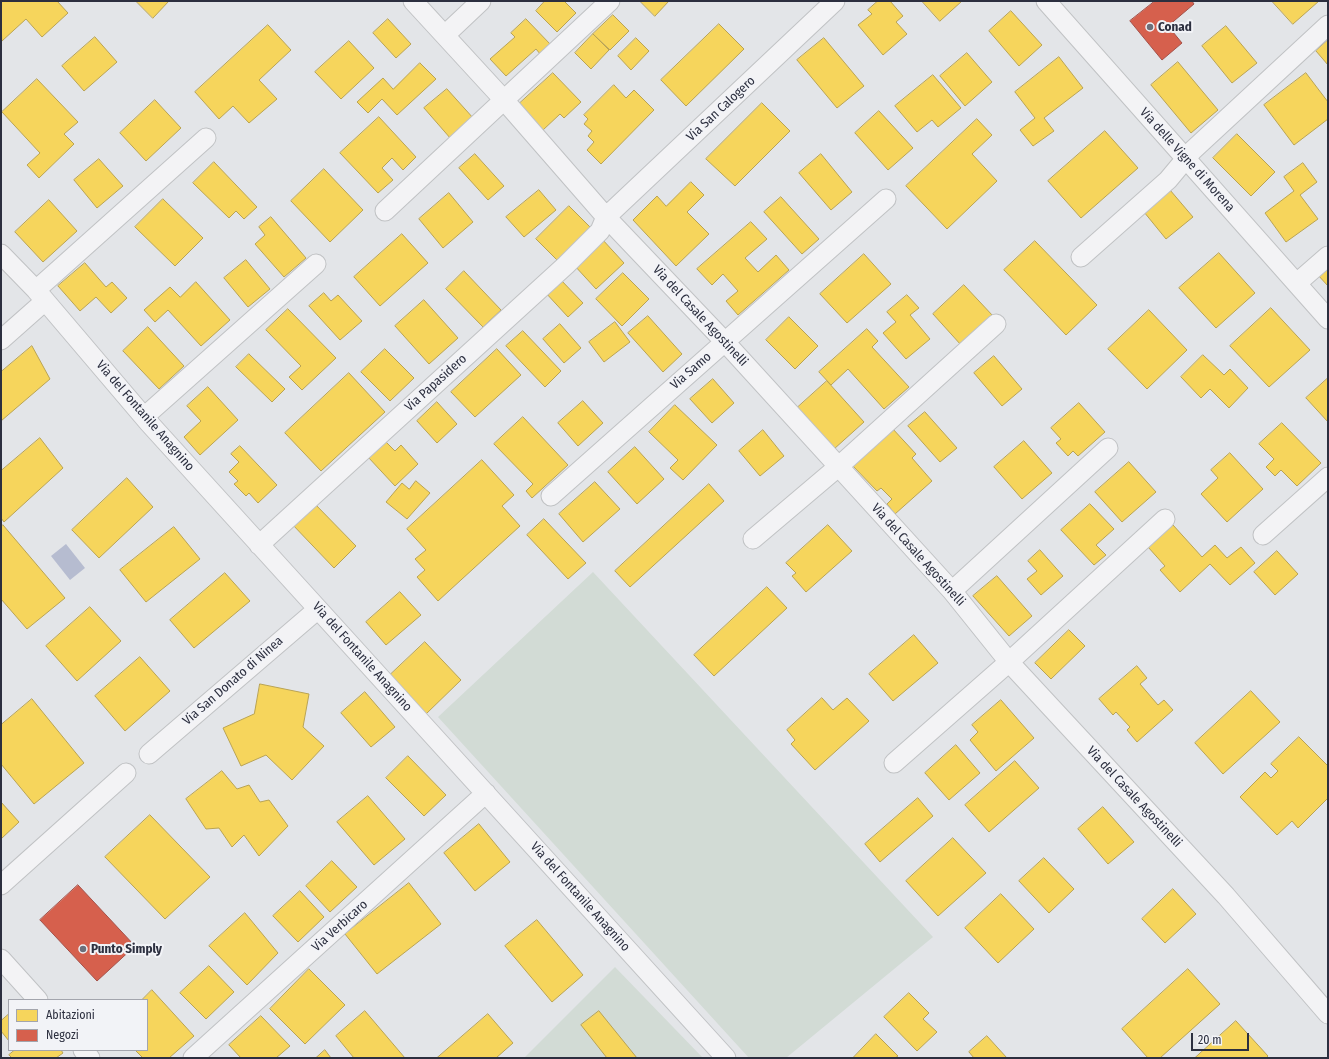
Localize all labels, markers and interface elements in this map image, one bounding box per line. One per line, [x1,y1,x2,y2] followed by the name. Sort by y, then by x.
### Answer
[1158,19,1192,35] place label: Conad
[1145,22,1155,32] marker: Conad
[683,73,759,145] street label: Via San Calogero
[1136,105,1238,215] street label: Via delle Vigne di Morena
[649,262,751,370] street label: Via del Casale Agostinelli
[667,349,715,393] street label: Via Samo
[402,351,470,415] street label: Via Papasidero
[93,357,197,475] street label: Via del Fontanile Anagnino
[868,501,968,609] street label: Via del Casale Agostinelli
[309,599,415,715] street label: Via del Fontanile Anagnino
[180,633,286,729] street label: Via San Donato di Ninea
[1083,743,1185,851] street label: Via del Casale Agostinelli
[527,839,633,955] street label: Via del Fontanile Anagnino
[309,897,371,955] street label: Via Verbicaro
[91,941,162,957] place label: Punto Simply
[78,944,88,954] marker: Punto Simply
[8,999,148,1051] legend
[46,1008,95,1022] text: Abitazioni
[1193,1025,1251,1051] scale bar
[46,1028,79,1042] text: Negozi
[1198,1033,1222,1047] text: 20 m

